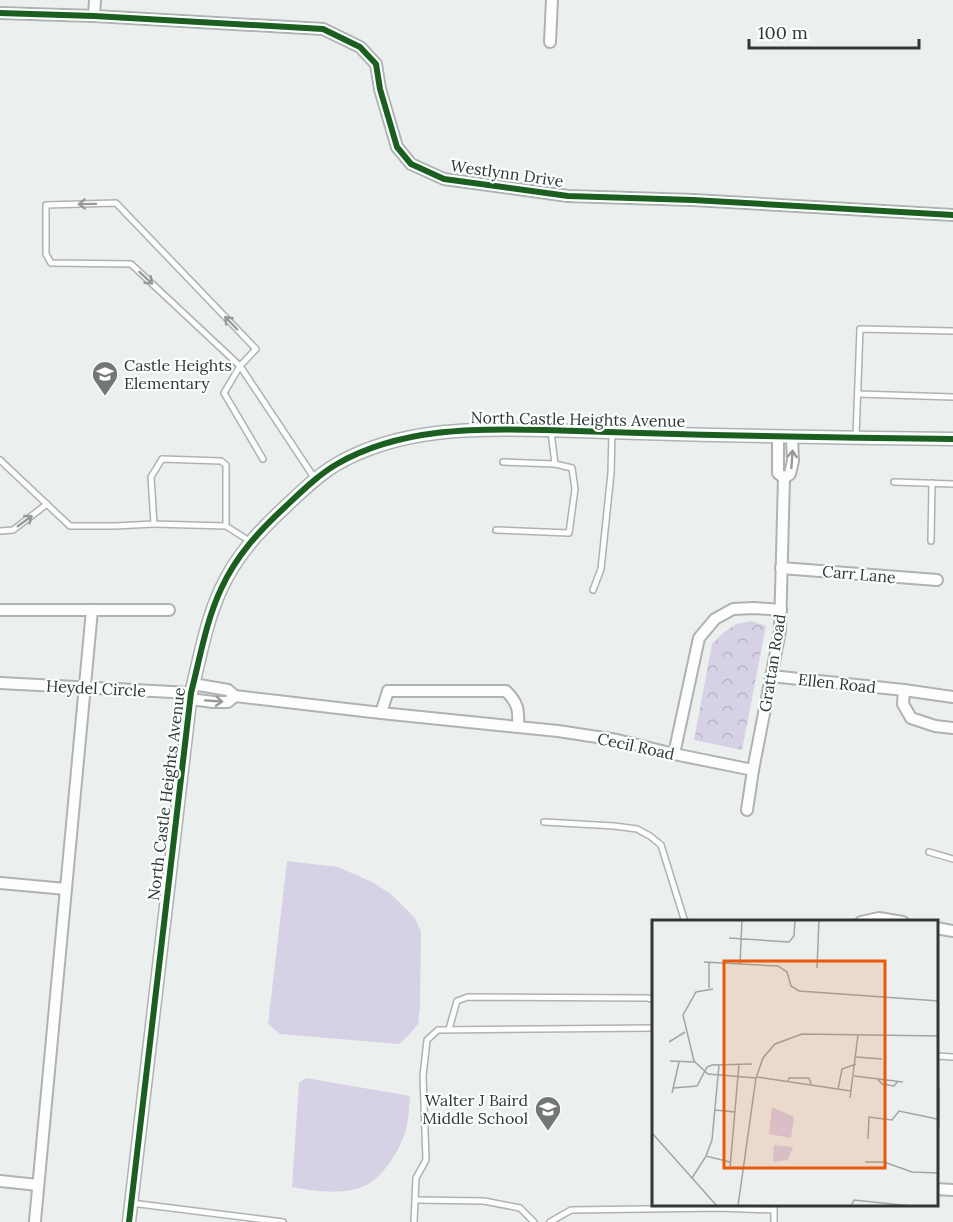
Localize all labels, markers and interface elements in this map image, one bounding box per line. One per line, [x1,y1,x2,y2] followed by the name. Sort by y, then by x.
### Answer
[749,12,918,50] scale bar
[758,21,808,44] text: 100 m
[449,155,565,191] street label: Westlynn Drive
[77,198,97,210] one-way arrow
[138,271,153,285] one-way arrow
[224,316,238,331] one-way arrow
[124,355,232,393] place label: Castle Heights Elementary
[90,359,120,397] school or university icon: Castle Heights Elementary
[470,407,686,431] street label: North Castle Heights Avenue
[787,450,798,470] one-way arrow
[16,515,32,527] one-way arrow
[821,561,897,587] street label: Carr Lane
[754,612,790,713] street label: Grattan Road
[797,669,877,697] street label: Ellen Road
[46,675,147,701] street label: Heydel Circle
[143,686,189,902] street label: North Castle Heights Avenue
[203,696,223,707] one-way arrow
[596,728,677,764] street label: Cecil Road
[652,920,938,1207] inset map
[422,1090,528,1128] place label: Walter J Baird Middle School
[533,1094,563,1132] school or university icon: Walter J Baird Middle School

